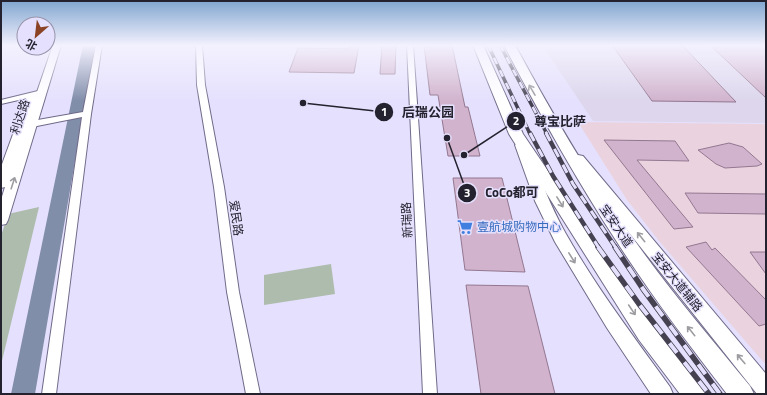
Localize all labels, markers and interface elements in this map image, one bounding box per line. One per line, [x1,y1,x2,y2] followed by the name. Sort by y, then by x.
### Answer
[16,16,56,56] north arrow
[23,35,40,54] text: 北
[528,85,536,96] one-way arrow
[5,97,34,137] street label: 利达路
[374,99,462,124] callout: 后瑞公园
[381,102,387,121] text: 1
[402,102,454,122] text: 后瑞公园
[506,109,594,134] callout: 尊宝比萨
[513,111,519,130] text: 2
[534,111,586,131] text: 尊宝比萨
[10,176,17,189] one-way arrow
[457,180,547,205] callout: CoCo都可
[485,182,539,202] text: CoCo都可
[464,183,470,202] text: 3
[556,196,564,207] one-way arrow
[225,199,248,237] street label: 爱民路
[595,201,638,251] street label: 宝安大道
[396,202,417,239] street label: 新瑞路
[477,217,561,236] place label: 壹航城购物中心
[456,218,474,236] supermarket icon: 壹航城购物中心
[636,232,645,243] one-way arrow
[647,248,707,316] street label: 宝安大道辅路
[569,252,577,264] one-way arrow
[628,305,636,316] one-way arrow
[686,326,695,337] one-way arrow
[737,354,746,365] one-way arrow

